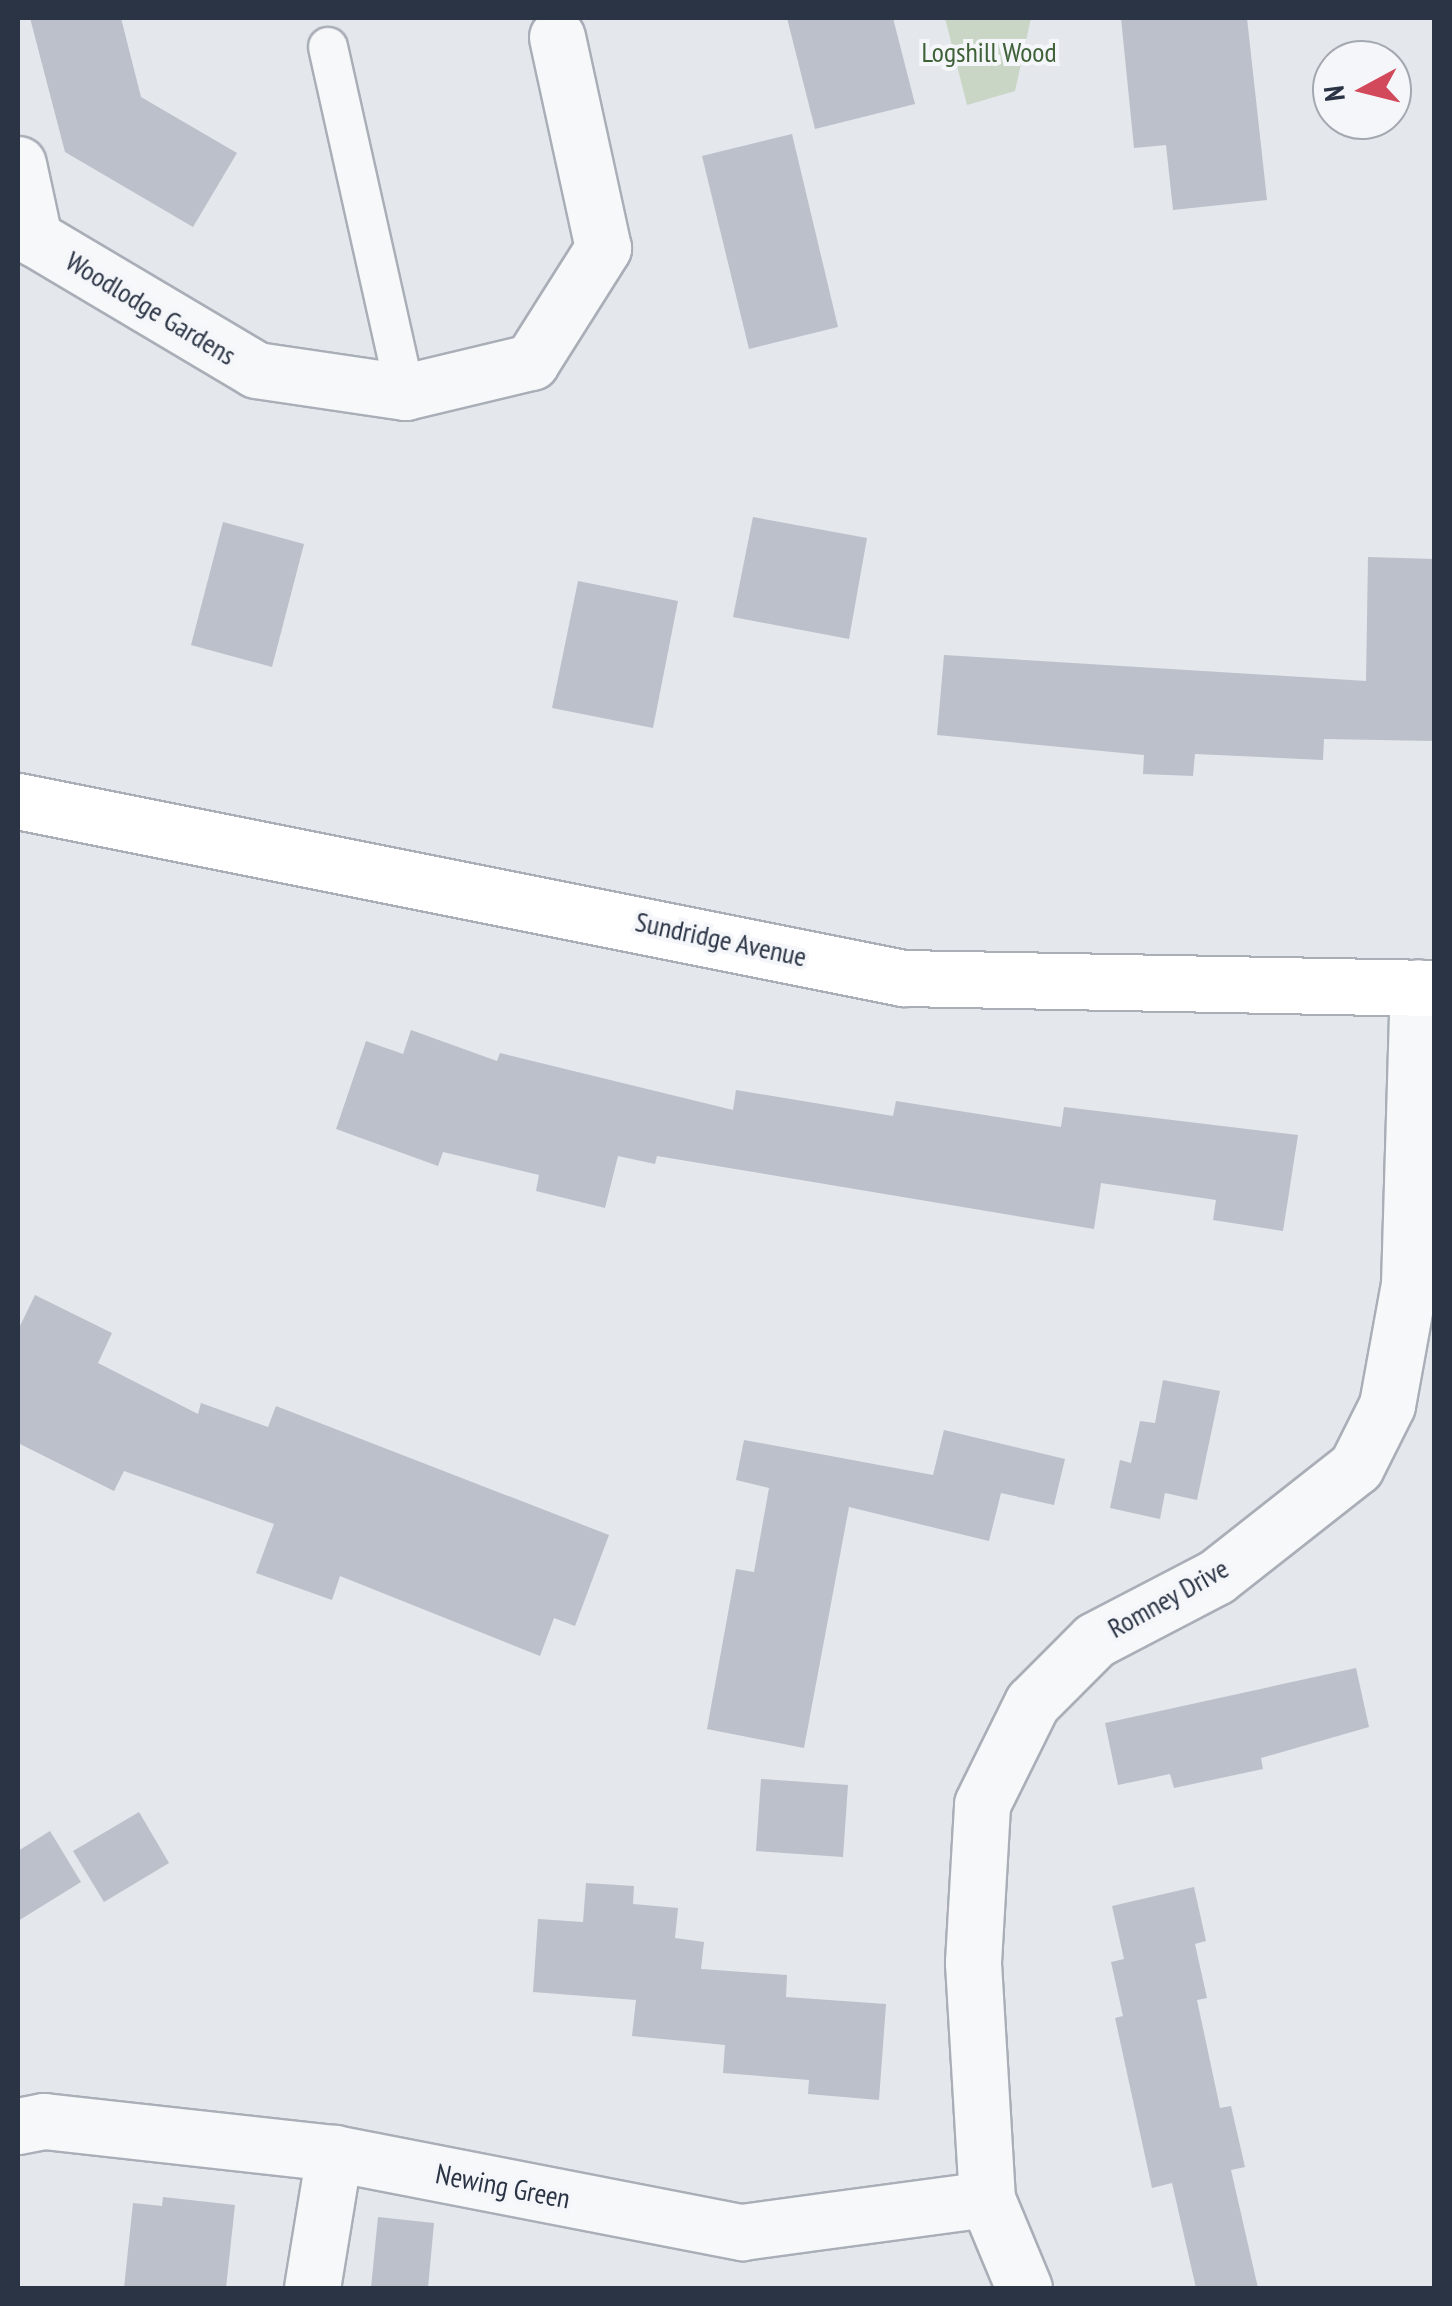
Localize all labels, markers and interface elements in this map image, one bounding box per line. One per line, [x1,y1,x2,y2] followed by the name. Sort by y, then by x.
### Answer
[921,35,1057,69] park label: Logshill Wood
[1312,40,1412,140] north arrow
[1314,84,1353,103] text: N
[60,244,242,372] street label: Woodlodge Gardens
[632,904,810,974] street label: Sundridge Avenue
[1102,1551,1234,1645] street label: Romney Drive
[433,2157,573,2215] street label: Newing Green

